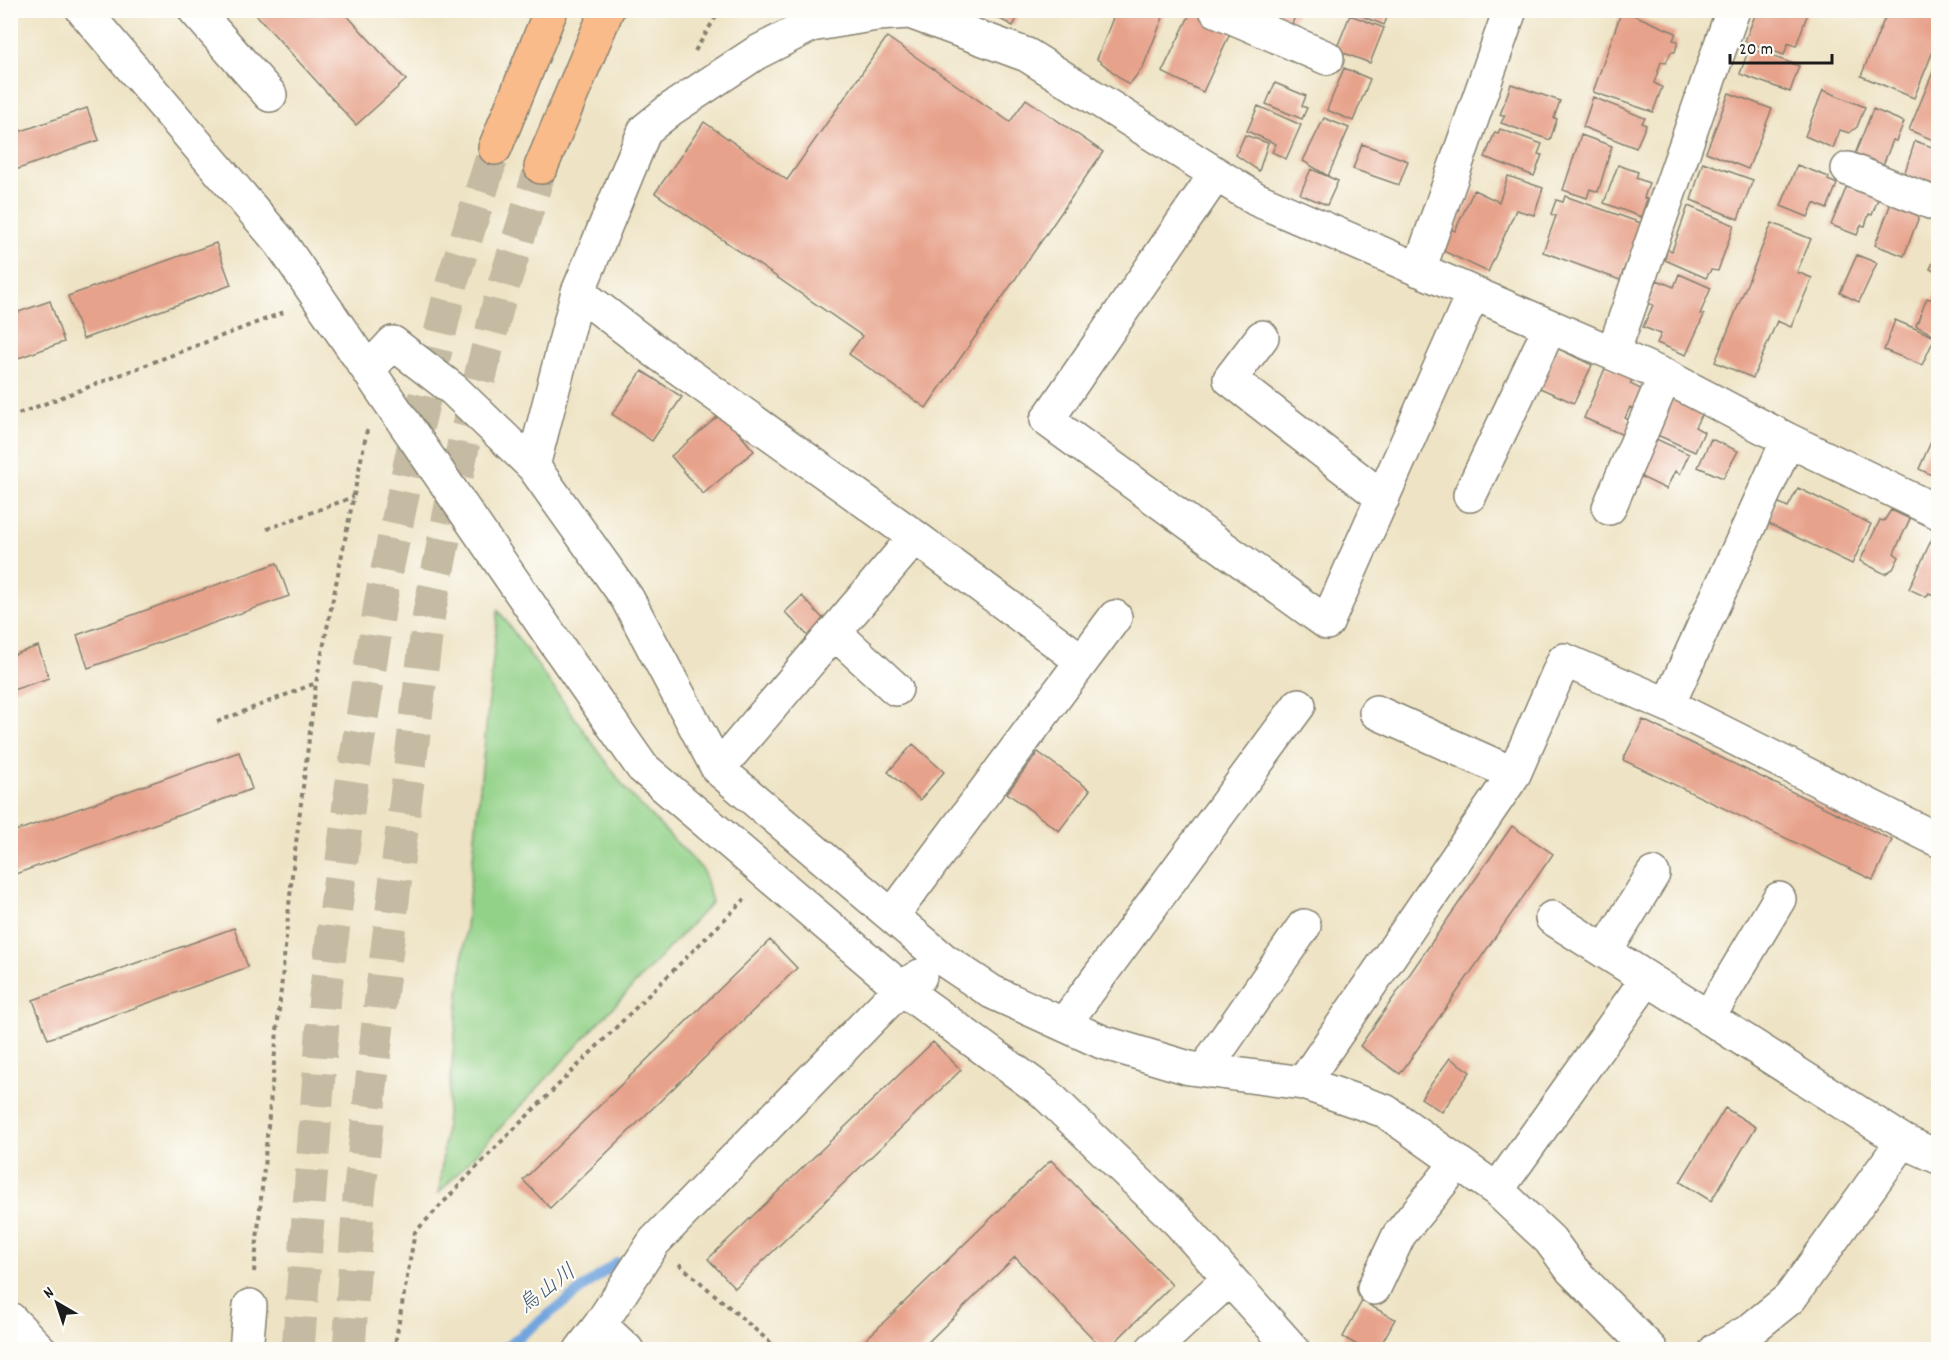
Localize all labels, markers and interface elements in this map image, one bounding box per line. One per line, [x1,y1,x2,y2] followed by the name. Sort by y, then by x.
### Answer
[1730,27,1832,65] scale bar
[1739,38,1773,63] text: 20 m
[512,1258,584,1322] water label: 烏山川
[27,1273,87,1333] north arrow
[39,1282,60,1305] text: N

